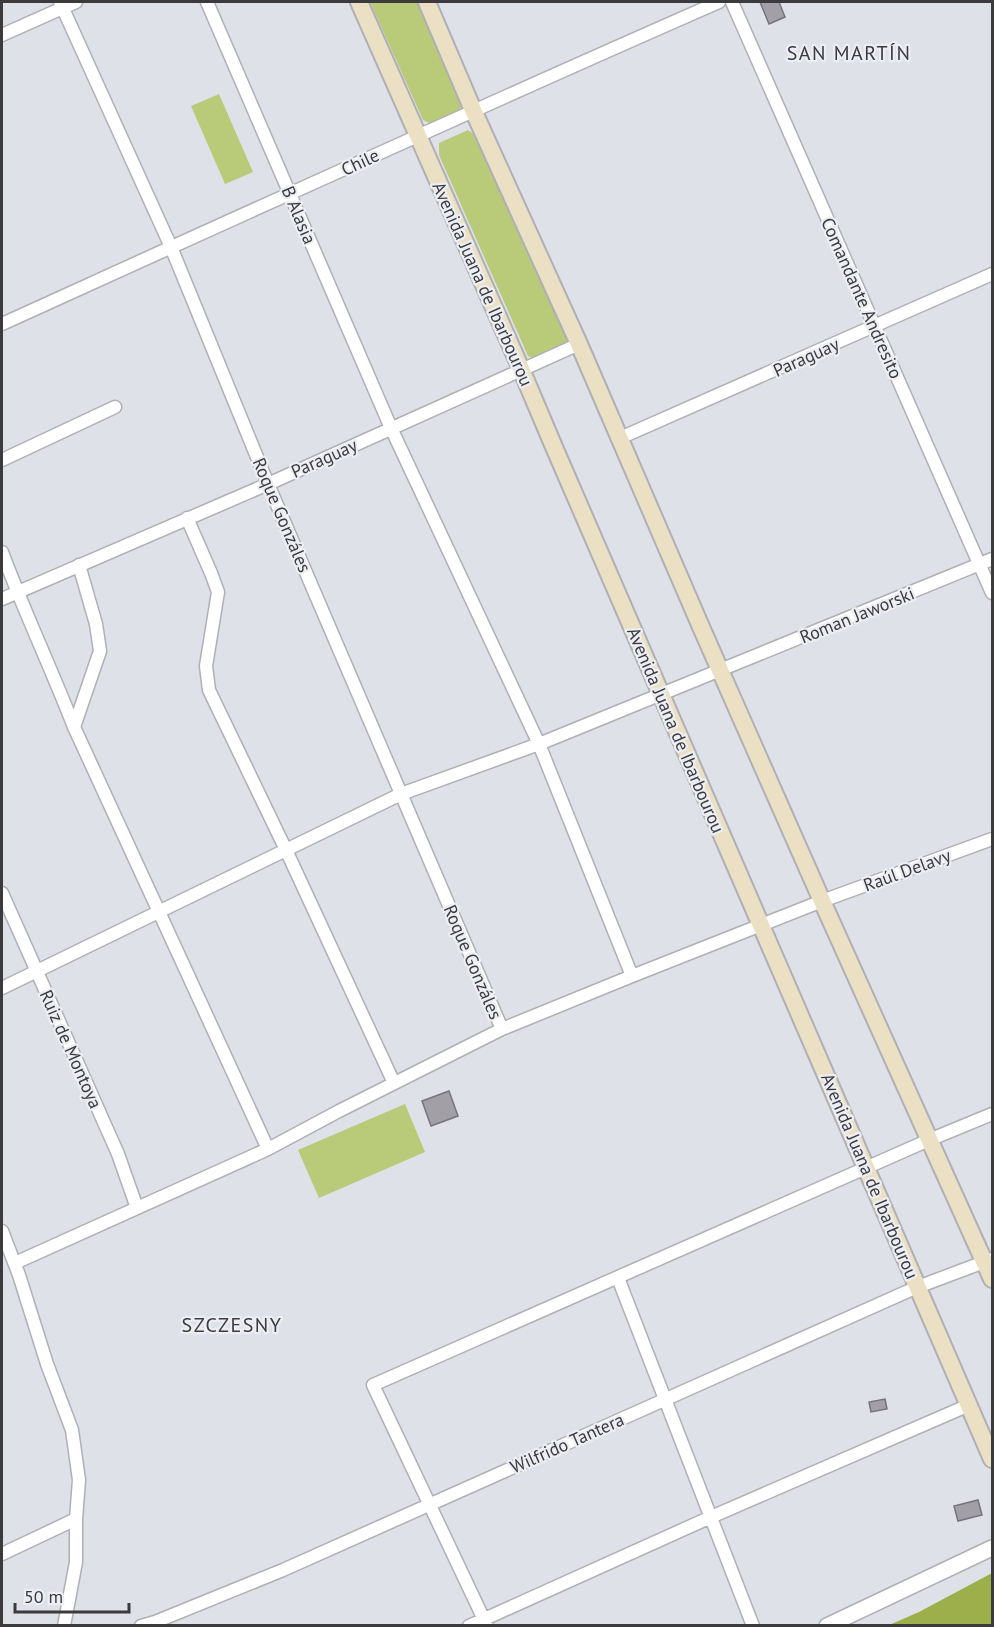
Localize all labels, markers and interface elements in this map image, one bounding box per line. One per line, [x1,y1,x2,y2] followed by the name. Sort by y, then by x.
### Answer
[787,40,911,66] district label: SAN MARTÍN
[337,143,383,181] street label: Chile
[427,178,539,390] street label: Avenida Juana de Ibarbourou
[277,183,321,247] street label: B Alasia
[816,214,908,382] street label: Comandante Andresito
[769,332,843,382] street label: Paraguay
[287,433,361,483] street label: Paraguay
[248,454,316,576] street label: Roque Gonzáles
[796,582,918,648] street label: Roman Jaworski
[622,624,730,836] street label: Avenida Juana de Ibarbourou
[860,843,955,896] street label: Raúl Delavy
[439,901,507,1023] street label: Roque Gonzáles
[35,986,107,1112] street label: Ruiz de Montoya
[816,1070,924,1282] street label: Avenida Juana de Ibarbourou
[182,1312,282,1338] district label: SZCZESNY
[506,1408,628,1478] street label: Wilfrido Tantera
[15,1576,129,1614] scale bar
[24,1585,63,1608] text: 50 m

